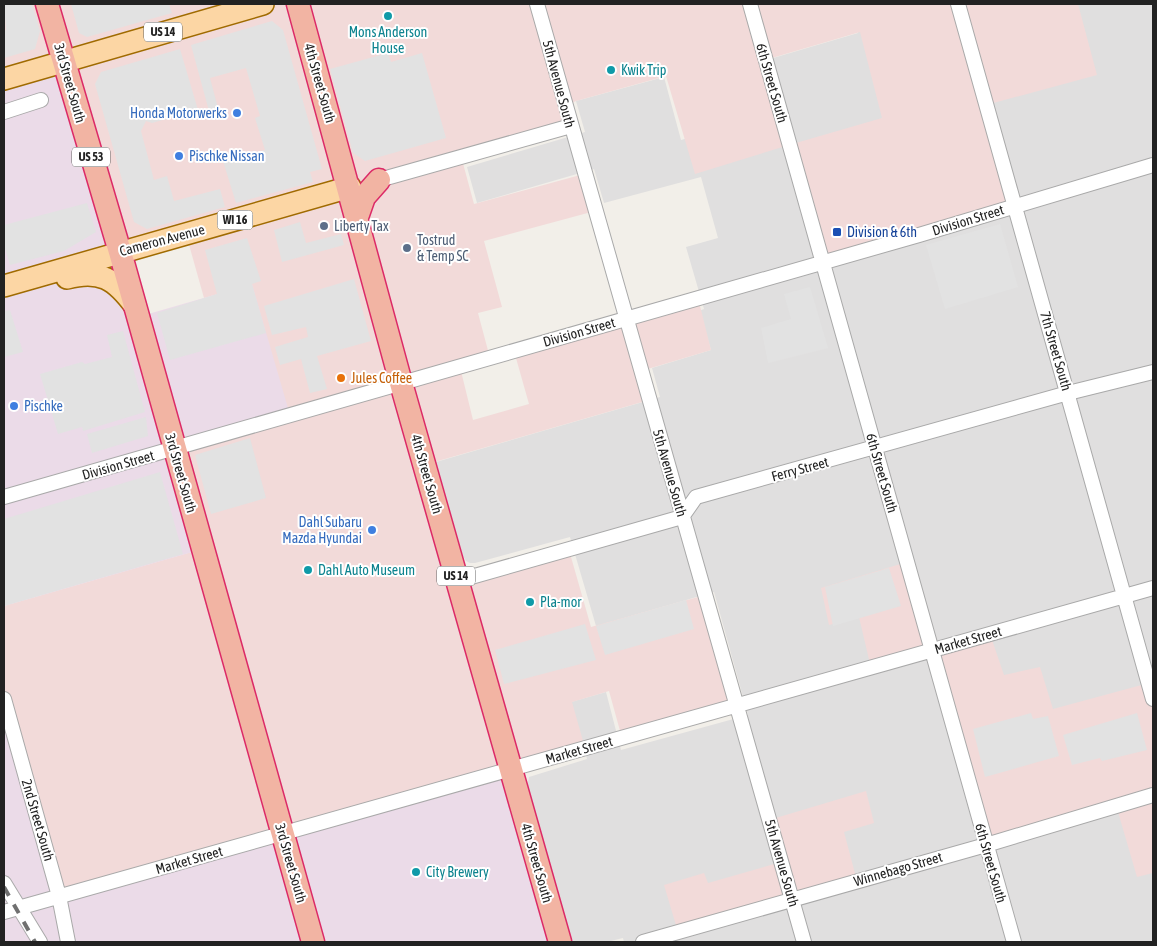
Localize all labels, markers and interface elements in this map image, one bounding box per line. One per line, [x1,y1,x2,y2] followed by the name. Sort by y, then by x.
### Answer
[382,10,394,22] marker: Mons Anderson House
[144,22,182,42] road number: US 14
[349,24,427,56] place label: Mons Anderson House
[540,38,578,130] street label: 5th Avenue South
[51,41,89,125] street label: 3rd Street South
[301,41,339,125] street label: 4th Street South
[753,41,791,125] street label: 6th Street South
[621,62,667,78] place label: Kwik Trip
[605,64,617,76] marker: Kwik Trip
[130,105,227,121] place label: Honda Motorwerks
[231,107,243,119] marker: Honda Motorwerks
[72,148,110,166] road number: US 53
[189,148,265,164] place label: Pischke Nissan
[173,150,185,162] marker: Pischke Nissan
[930,201,1006,239] street label: Division Street
[218,210,252,230] road number: WI 16
[334,218,389,234] place label: Liberty Tax
[318,220,330,232] marker: Liberty Tax
[118,221,206,259] street label: Cameron Avenue
[847,224,917,240] place label: Division & 6th
[831,226,843,238] marker: Division & 6th
[417,232,469,264] place label: Tostrud & Temp SC
[401,242,413,254] marker: Tostrud & Temp SC
[1037,309,1075,393] street label: 7th Street South
[541,314,617,350] street label: Division Street
[351,370,412,386] place label: Jules Coffee
[335,372,347,384] marker: Jules Coffee
[24,398,63,414] place label: Pischke
[8,400,20,412] marker: Pischke
[650,428,690,518] street label: 5th Avenue South
[162,431,200,515] street label: 3rd Street South
[863,431,901,515] street label: 6th Street South
[408,432,446,516] street label: 4th Street South
[80,447,156,483] street label: Division Street
[770,454,830,484] street label: Ferry Street
[282,514,362,546] place label: Dahl Subaru Mazda Hyundai
[366,524,378,536] marker: Dahl Subaru Mazda Hyundai
[318,562,415,578] place label: Dahl Auto Museum
[302,564,314,576] marker: Dahl Auto Museum
[437,566,475,586] road number: US 14
[540,594,582,610] place label: Pla-mor
[524,596,536,608] marker: Pla-mor
[933,623,1003,657] street label: Market Street
[544,733,614,767] street label: Market Street
[19,777,57,863] street label: 2nd Street South
[762,818,802,908] street label: 5th Avenue South
[272,821,310,905] street label: 3rd Street South
[518,821,556,905] street label: 4th Street South
[972,821,1010,905] street label: 6th Street South
[154,843,224,877] street label: Market Street
[852,849,944,889] street label: Winnebago Street
[426,864,489,880] place label: City Brewery
[410,866,422,878] marker: City Brewery

